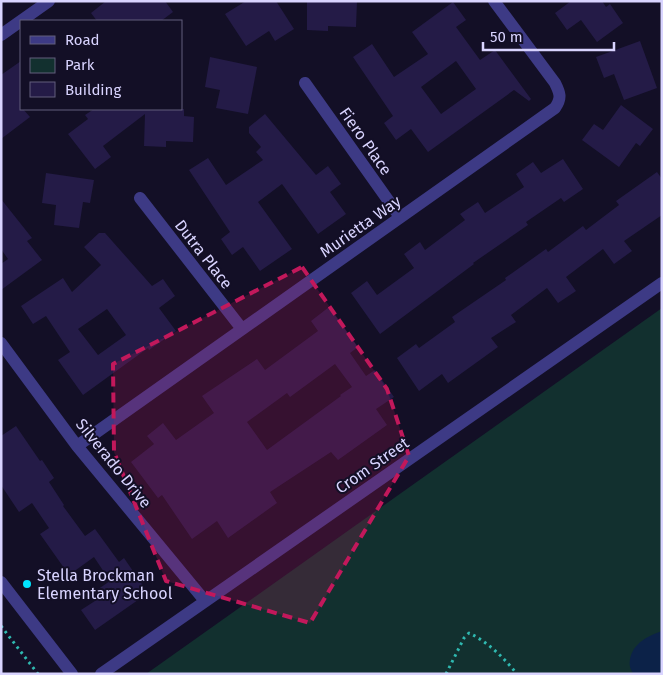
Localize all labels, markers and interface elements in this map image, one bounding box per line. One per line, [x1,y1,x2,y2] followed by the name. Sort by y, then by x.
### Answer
[20,20,182,110] legend
[483,20,614,52] scale bar
[490,28,523,46] text: 50 m
[65,31,100,49] text: Road
[65,56,95,74] text: Park
[65,81,121,99] text: Building
[335,104,396,179] street label: Fiero Place
[316,191,405,261] street label: Murietta Way
[171,216,236,293] street label: Dutra Place
[72,415,155,512] street label: Silverado Drive
[332,433,413,498] street label: Crom Street
[37,566,173,603] place label: Stella Brockman Elementary School
[21,578,33,590] marker: Stella Brockman Elementary School

